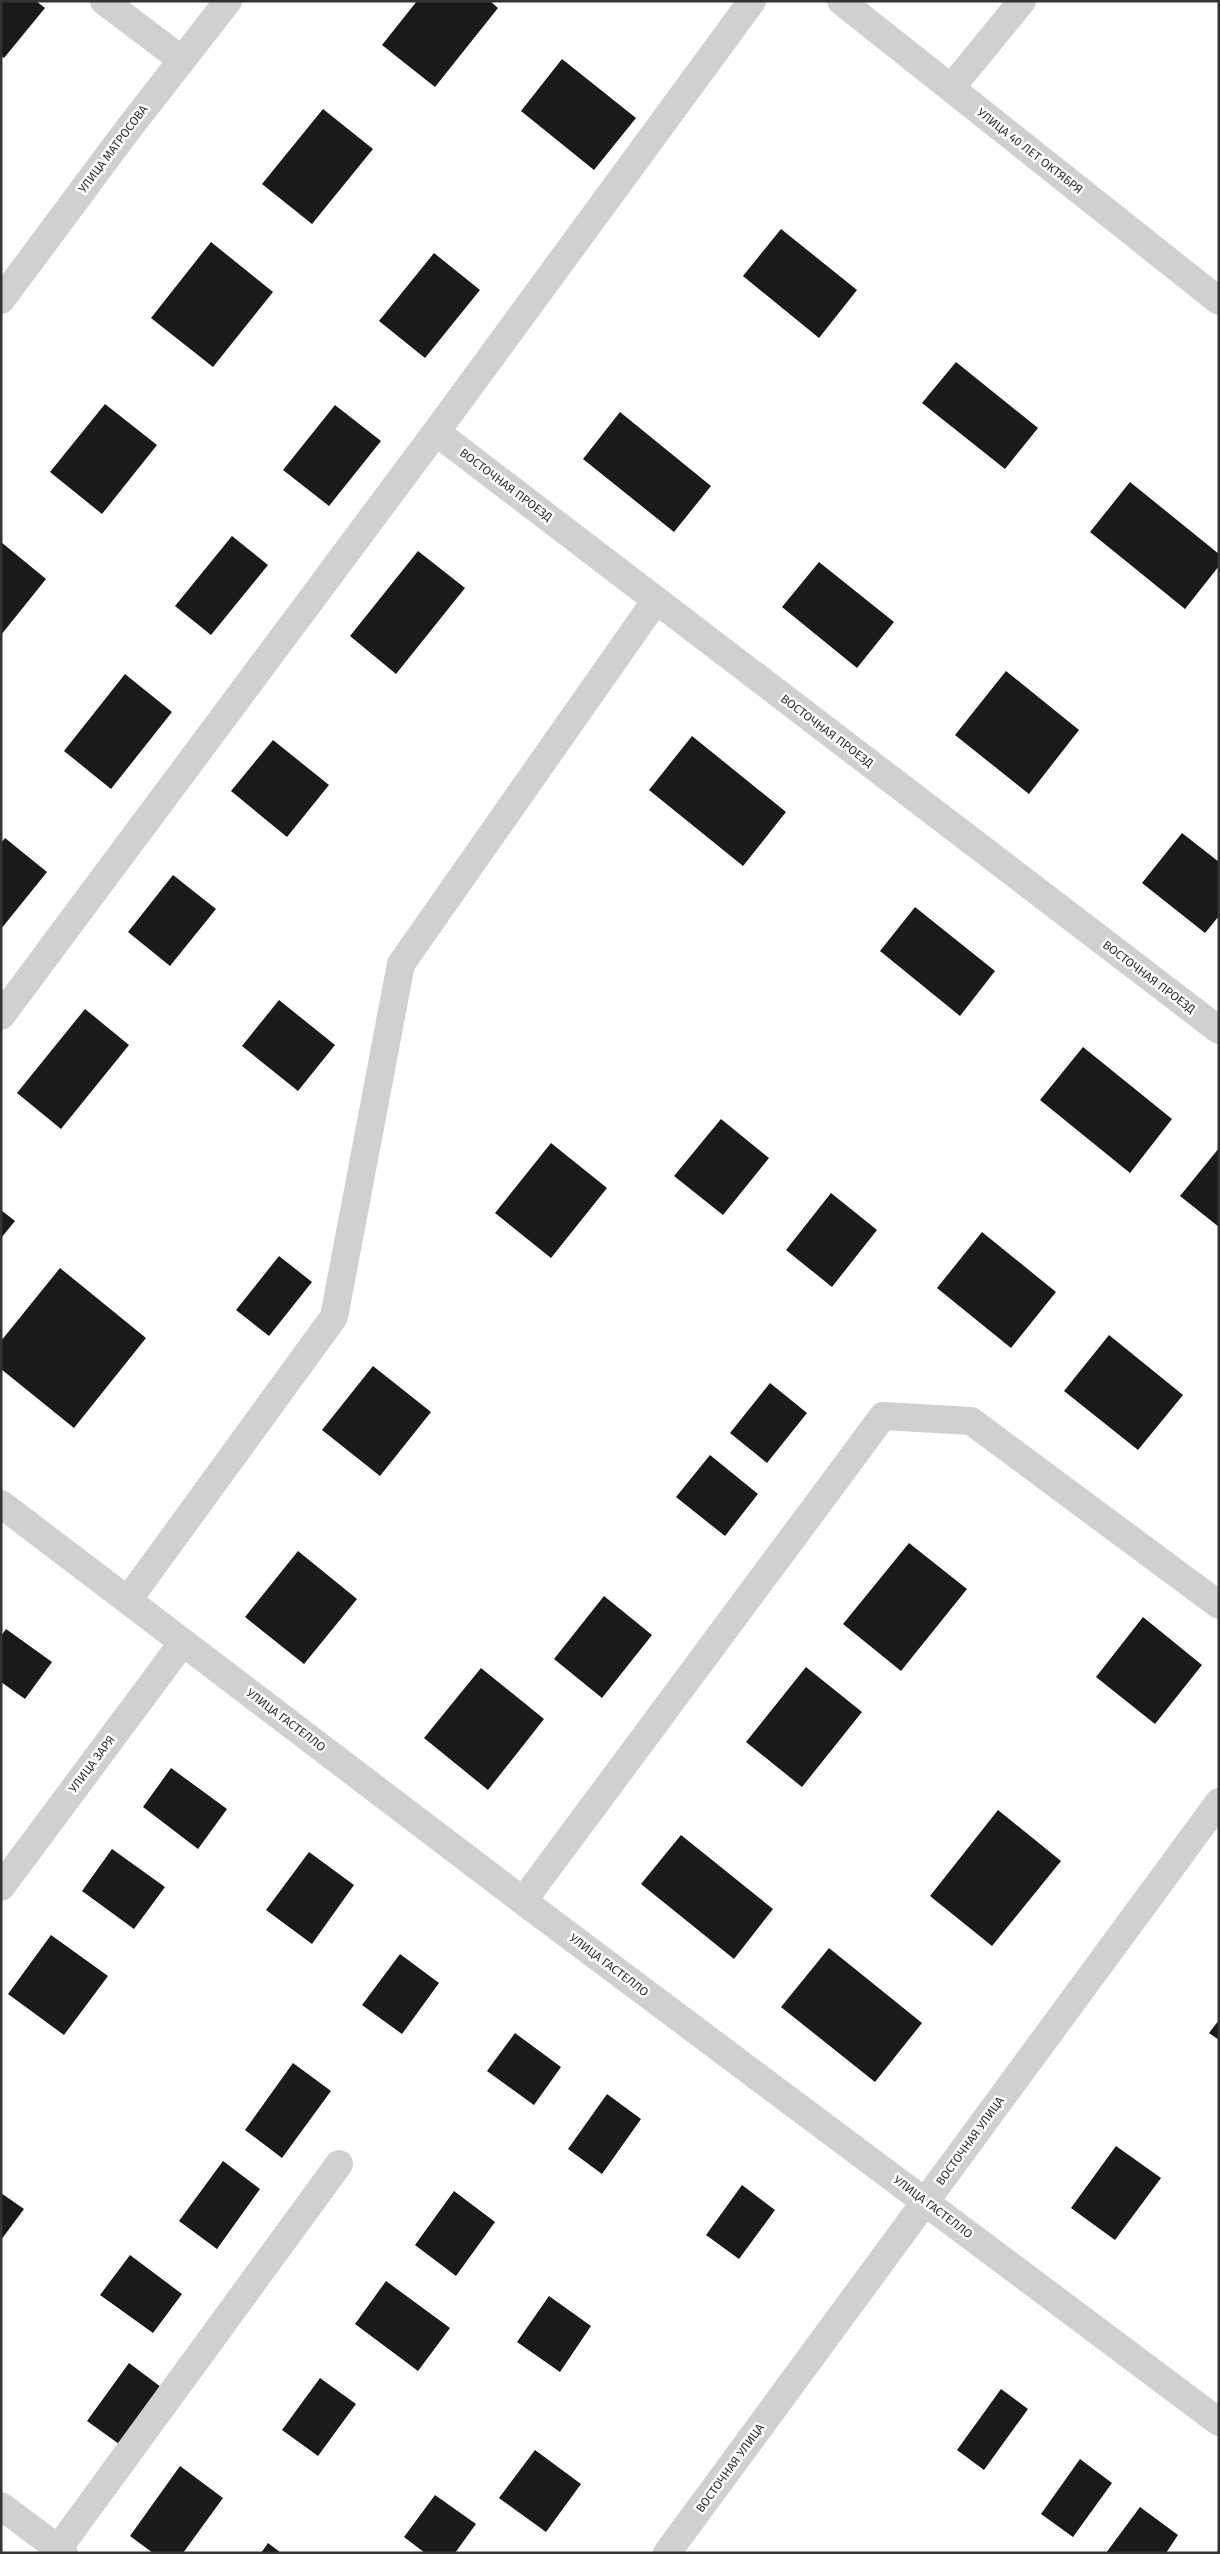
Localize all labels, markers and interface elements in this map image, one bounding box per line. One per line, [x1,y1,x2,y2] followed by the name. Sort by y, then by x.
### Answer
[75,102,151,196] street label: УЛИЦА МАТРОСОВА
[974,105,1086,197] street label: УЛИЦА 40 ЛЕТ ОКТЯБРЯ
[457,446,555,524] street label: ВОСТОЧНАЯ ПРОЕЗД
[778,692,876,770] street label: ВОСТОЧНАЯ ПРОЕЗД
[1100,938,1198,1016] street label: ВОСТОЧНАЯ ПРОЕЗД
[244,1686,328,1754] street label: УЛИЦА ГАСТЕЛЛО
[66,1733,118,1795] street label: УЛИЦА ЗАРЯ
[567,1931,651,1999] street label: УЛИЦА ГАСТЕЛЛО
[933,2094,1007,2188] street label: ВОСТОЧНАЯ УЛИЦА
[891,2173,975,2241] street label: УЛИЦА ГАСТЕЛЛО
[693,2421,767,2515] street label: ВОСТОЧНАЯ УЛИЦА

